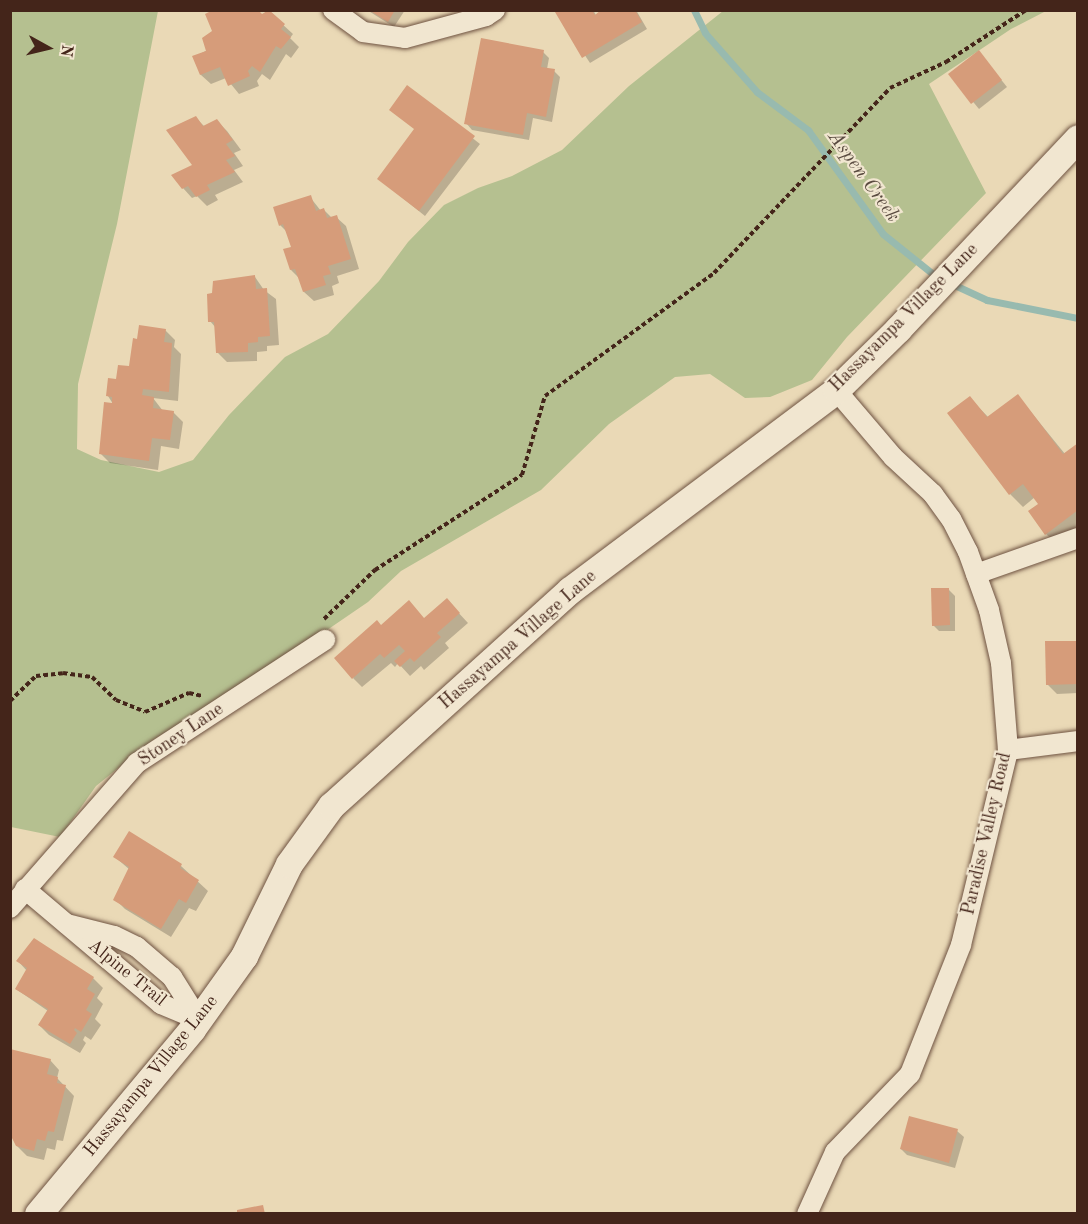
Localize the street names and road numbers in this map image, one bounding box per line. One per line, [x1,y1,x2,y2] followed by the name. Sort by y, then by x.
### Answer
[825,239,983,397] street label: Hassayampa Village Lane
[435,566,601,714] street label: Hassayampa Village Lane
[134,699,228,771] street label: Stoney Lane
[958,751,1016,917] street label: Paradise Valley Road
[83,935,171,1011] street label: Alpine Trail
[79,991,223,1161] street label: Hassayampa Village Lane

